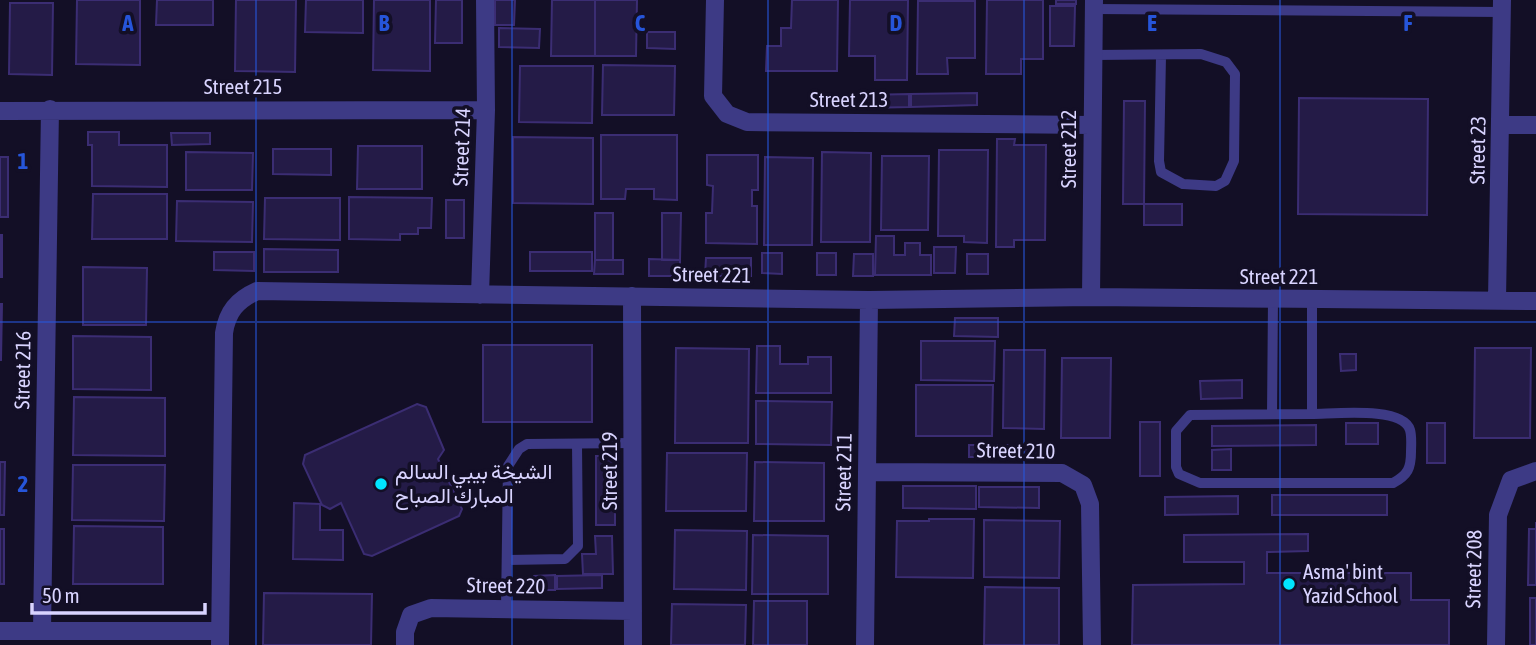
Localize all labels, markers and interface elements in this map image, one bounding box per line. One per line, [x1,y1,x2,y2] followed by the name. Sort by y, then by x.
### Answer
[121,10,134,36] text: A
[379,10,390,36] text: B
[635,10,646,36] text: C
[890,10,903,36] text: D
[1147,10,1157,36] text: E
[1403,10,1413,36] text: F
[204,74,282,98] street label: Street 215
[810,87,888,111] street label: Street 213
[448,107,474,187] street label: Street 214
[1056,110,1080,188] street label: Street 212
[1464,115,1490,185] street label: Street 23
[18,148,29,174] text: 1
[673,261,752,287] street label: Street 221
[1240,264,1318,288] street label: Street 221
[9,330,35,409] street label: Street 216
[597,432,621,510] street label: Street 219
[830,432,856,511] street label: Street 211
[977,437,1056,463] street label: Street 210
[395,459,552,510] place label: الشيخة بيبي السالم المبارك الصباح
[18,471,28,497] text: 2
[373,476,389,492] marker: الشيخة بيبي السالم المبارك الصباح
[1460,529,1486,608] street label: Street 208
[1303,559,1399,607] place label: Asma' bint Yazid School
[32,572,205,616] scale bar
[467,572,546,598] street label: Street 220
[1281,576,1297,592] marker: Asma' bint Yazid School
[42,583,80,607] text: 50 m

